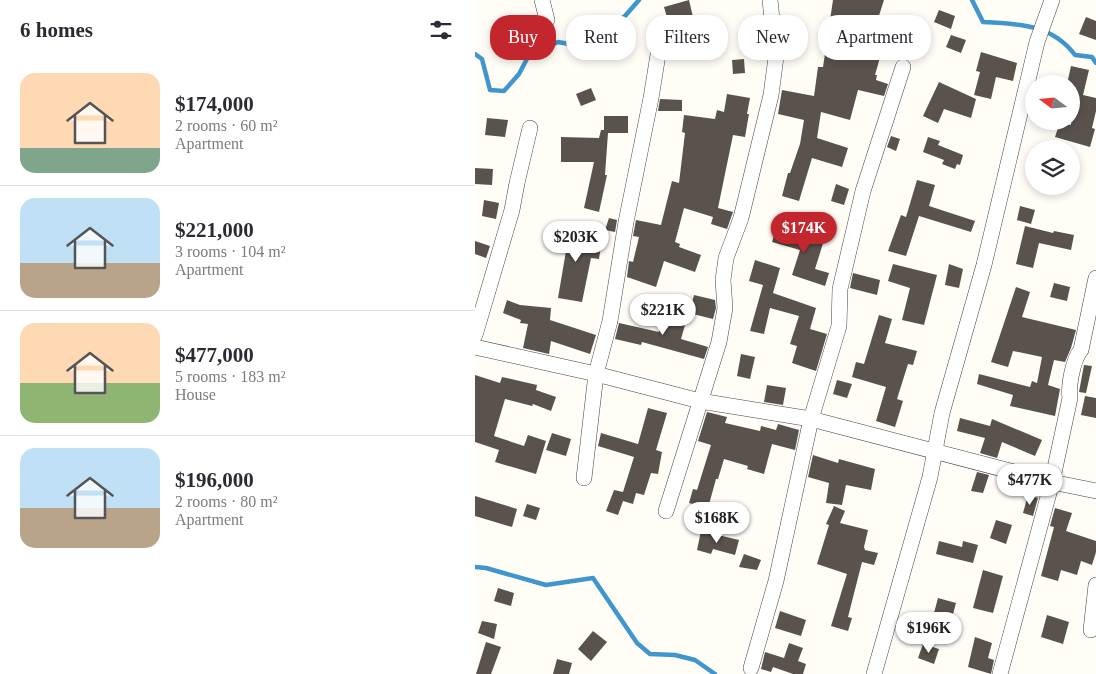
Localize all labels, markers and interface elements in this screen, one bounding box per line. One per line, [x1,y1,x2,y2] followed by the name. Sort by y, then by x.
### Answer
[490,15,556,60] chip: Buy
[566,15,636,60] chip: Rent
[646,15,728,60] chip: Filters
[738,15,808,60] chip: New
[818,15,931,60] chip: Apartment
[427,16,455,44] icon: filters
[20,18,93,42] text: 6 homes
[1025,75,1080,130] north arrow
[1025,75,1080,195] map controls
[175,92,254,116] text: $174,000
[60,93,120,153] icon: home
[175,117,278,134] text: 2 rooms · 60 m²
[175,135,243,152] text: Apartment
[1025,140,1080,195] button: layers
[769,212,839,254] pin: $174K
[60,218,120,278] icon: home
[175,218,254,242] text: $221,000
[782,219,826,236] text: $174K
[541,220,611,263] pin: $203K
[554,228,598,245] text: $203K
[175,243,286,260] text: 3 rooms · 104 m²
[175,261,243,278] text: Apartment
[628,294,698,336] pin: $221K
[641,301,685,318] text: $221K
[60,343,120,403] icon: home
[175,343,254,367] text: $477,000
[175,368,286,385] text: 5 rooms · 183 m²
[175,386,216,403] text: House
[995,464,1065,506] pin: $477K
[60,468,120,528] icon: home
[175,468,254,492] text: $196,000
[1008,471,1052,488] text: $477K
[175,493,278,510] text: 2 rooms · 80 m²
[682,502,752,544] pin: $168K
[695,509,739,526] text: $168K
[175,511,243,528] text: Apartment
[894,612,964,654] pin: $196K
[907,619,951,636] text: $196K

